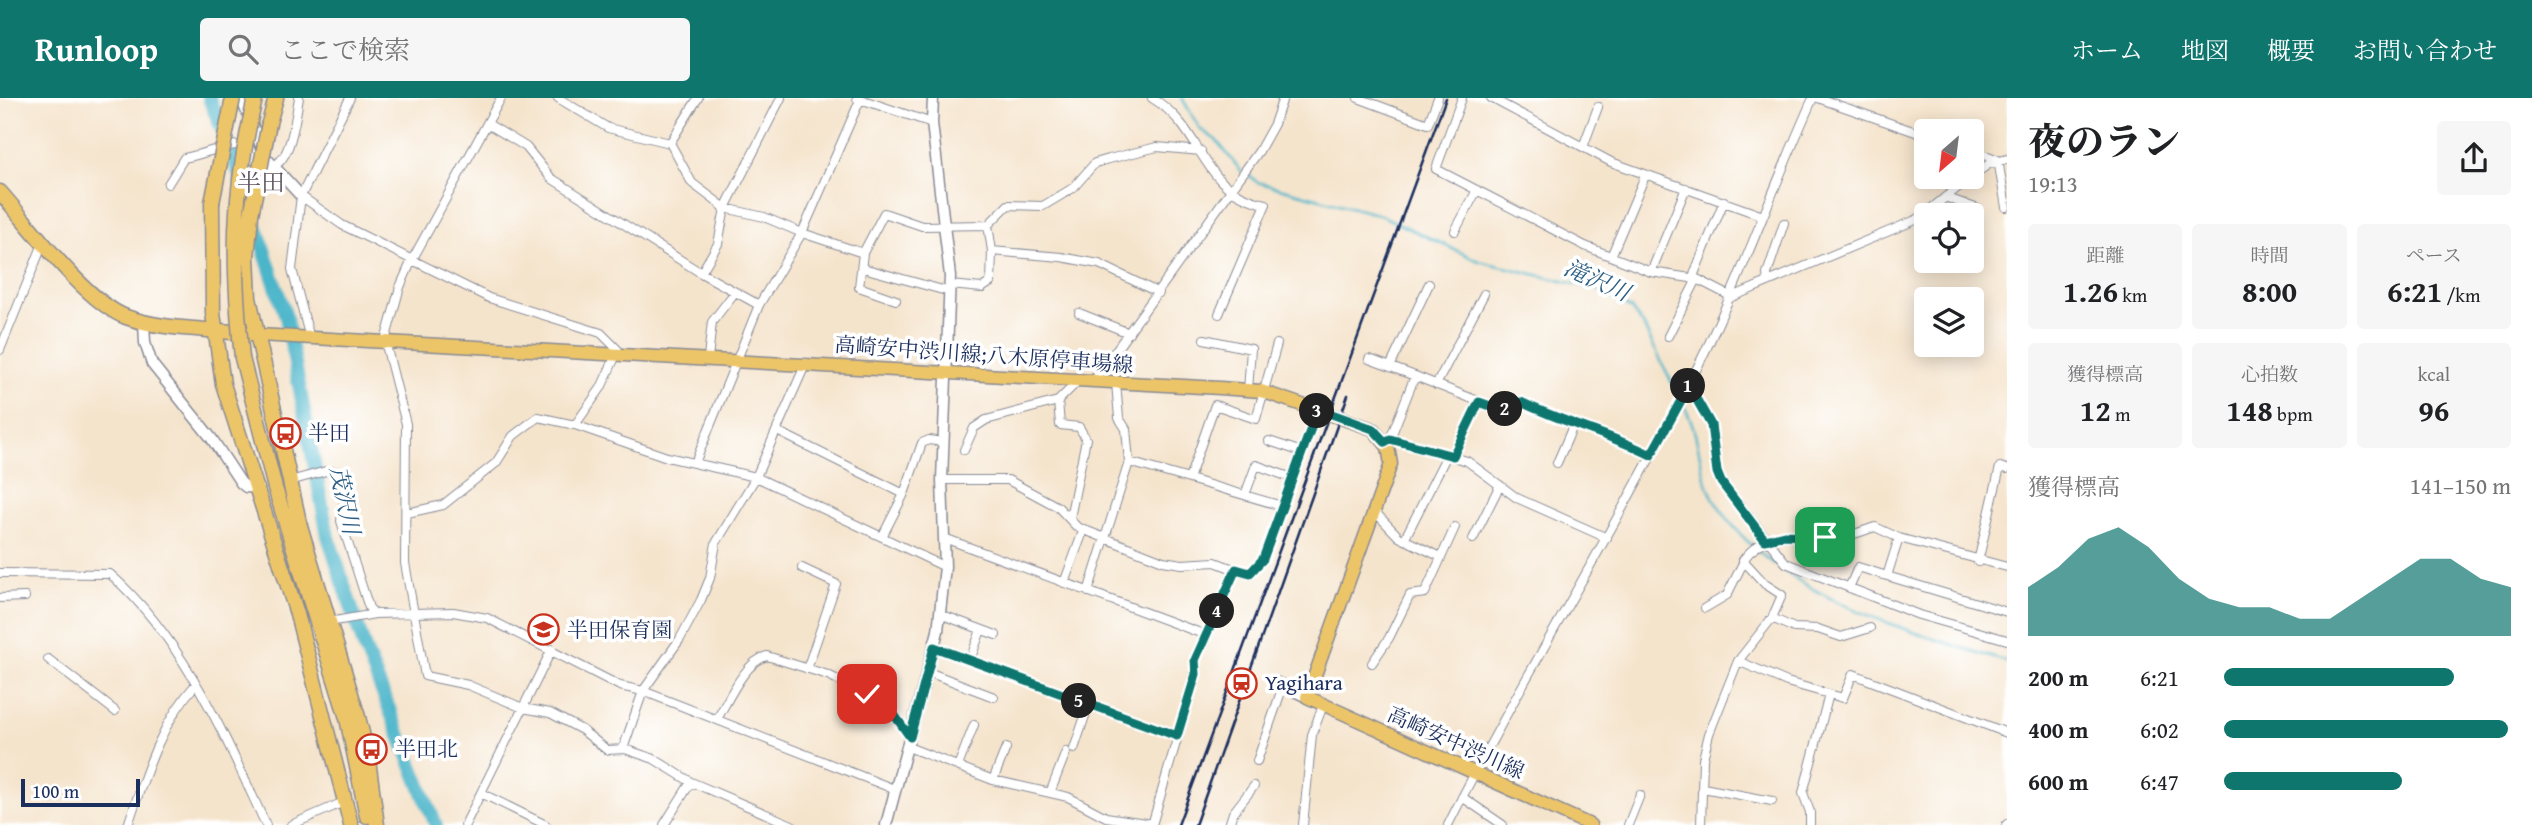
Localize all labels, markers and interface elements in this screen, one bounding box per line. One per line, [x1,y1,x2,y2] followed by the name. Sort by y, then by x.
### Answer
[200,18,690,81] search box
[35,25,158,73] text: Runloop
[224,30,262,68] icon: search
[280,30,410,69] text: ここで検索
[2071,33,2143,68] text: ホーム
[2181,33,2229,68] text: 地図
[2267,33,2315,68] text: 概要
[2353,33,2497,68] text: お問い合わせ
[2028,113,2180,169] text: 夜のラン
[1914,119,1984,189] north arrow
[1914,119,1984,357] map controls
[2437,121,2511,195] button: share
[237,165,285,200] district label: 半田
[2028,167,2078,200] text: 19:13
[1914,203,1984,273] button: locate
[2086,241,2124,269] text: 距離
[2250,241,2289,269] text: 時間
[2406,241,2462,269] text: ペース
[1559,250,1638,310] water label: 滝沢川
[2063,269,2118,313] text: 1.26
[2242,269,2297,313] text: 8:00
[2387,269,2442,313] text: 6:21
[2118,281,2147,309] text: km
[2442,281,2481,309] text: /km
[1914,287,1984,357] button: layers
[834,329,1134,380] street label: 高崎安中渋川線;八木原停車場線
[2067,360,2143,388] text: 獲得標高
[2241,360,2298,388] text: 心拍数
[2418,360,2450,388] text: kcal
[1670,368,1706,404] pin: 1
[1683,371,1692,399] text: 1
[2080,388,2111,432] text: 12
[2226,388,2273,432] text: 148
[2418,388,2449,432] text: 96
[1488,392,1522,426] pin: 2
[1300,394,1334,428] pin: 3
[1500,394,1509,422] text: 2
[1312,396,1321,424] text: 3
[2111,400,2131,428] text: m
[2273,400,2313,428] text: bpm
[268,416,302,450] bus stop icon: 半田
[308,417,350,448] place label: 半田
[322,463,369,540] water label: 茂沢川
[2410,469,2511,502] text: 141–150 m
[2028,470,2120,503] text: 獲得標高
[1795,507,1855,567] pin
[1806,518,1844,556] icon: arrive
[1200,594,1234,628] pin: 4
[1212,596,1221,624] text: 4
[527,613,561,647] school or university icon: 半田保育園
[567,614,672,645] place label: 半田保育園
[2028,661,2089,694] text: 200 m
[2140,661,2179,694] text: 6:21
[837,664,897,724] pin
[1225,666,1259,700] station icon: Yagihara
[1265,667,1343,698] place label: Yagihara
[848,675,886,713] icon: check
[1062,684,1096,718] pin: 5
[1074,686,1083,714] text: 5
[1383,698,1530,787] street label: 高崎安中渋川線
[2028,713,2089,746] text: 400 m
[2140,713,2179,746] text: 6:02
[355,732,389,766] bus stop icon: 半田北
[395,733,458,764] place label: 半田北
[2028,765,2089,798] text: 600 m
[2140,765,2179,798] text: 6:47
[21,776,140,808] scale bar
[32,777,79,805] text: 100 m

